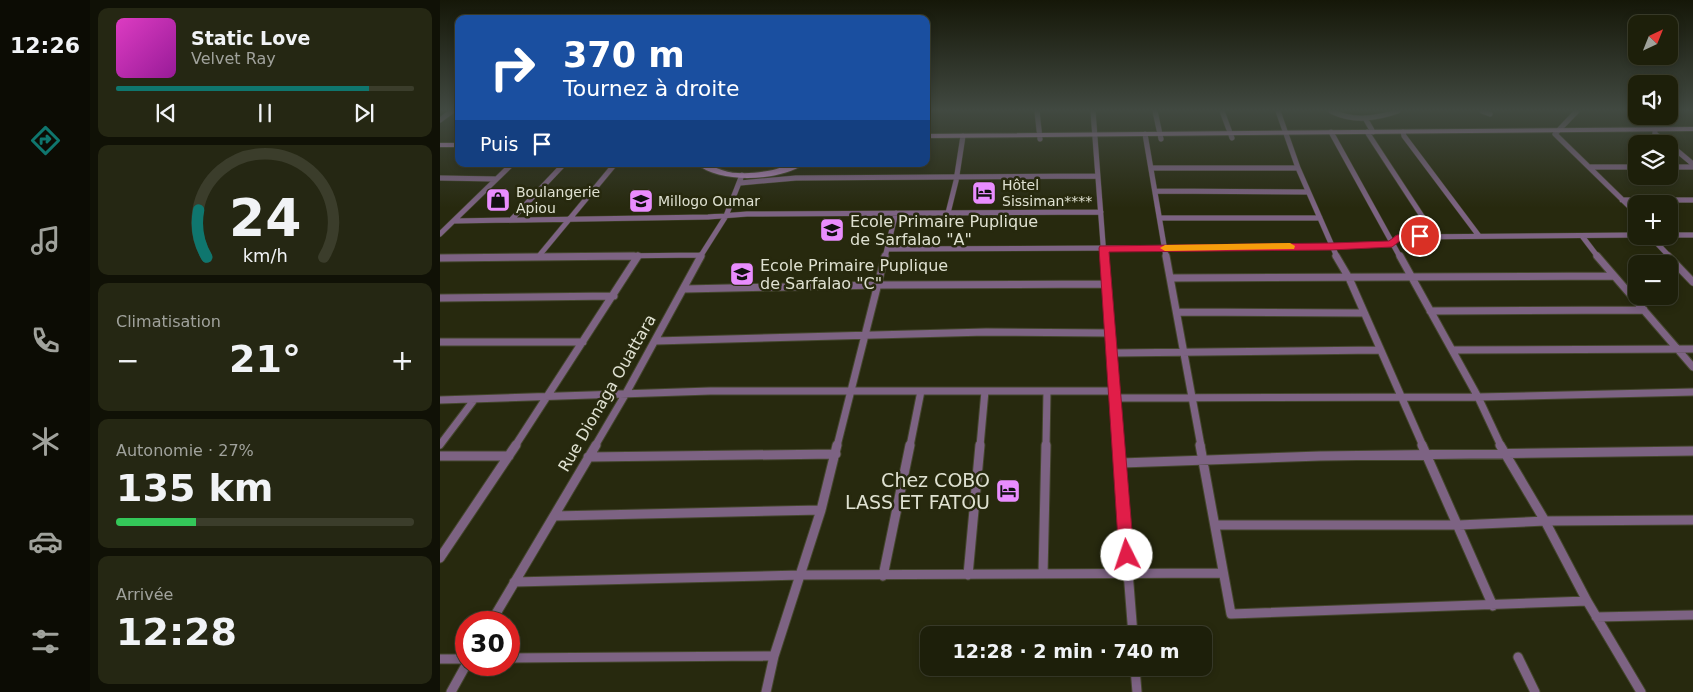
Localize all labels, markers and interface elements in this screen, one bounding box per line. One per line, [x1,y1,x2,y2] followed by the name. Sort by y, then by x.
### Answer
[1628,15,1678,65] north arrow
[1628,15,1678,305] map controls
[191,27,311,49] text: Static Love
[10,33,80,58] text: 12:26
[480,35,545,100] icon: right
[563,35,685,75] text: 370 m
[191,49,276,68] text: Velvet Ray
[1628,75,1678,125] button: sound
[563,76,740,101] text: Tournez à droite
[152,99,180,127] icon: previous
[251,99,279,127] icon: pause
[350,99,378,127] icon: next
[28,123,63,158] icon: directions
[528,130,556,158] icon: arrive
[480,133,518,155] text: Puis
[1628,135,1678,185] button: layers
[1002,177,1092,209] place label: Hôtel Sissiman****
[971,180,997,206] hotel icon: Hôtel Sissiman****
[516,184,600,216] place label: Boulangerie Apiou
[485,187,511,213] shop icon: Boulangerie Apiou
[229,188,301,248] text: 24
[628,188,654,214] school or university icon: Millogo Oumar
[658,193,760,209] place label: Millogo Oumar
[1628,195,1678,245] button: +
[850,212,1038,249] place label: Ecole Primaire Puplique de Sarfalao "A"
[1399,215,1441,257] pin
[819,217,845,243] school or university icon: Ecole Primaire Puplique de Sarfalao "A"
[1406,222,1434,250] icon: arrive
[28,223,63,258] icon: music
[242,245,288,266] text: km/h
[1628,255,1678,305] button: −
[760,256,948,293] place label: Ecole Primaire Puplique de Sarfalao "C"
[729,261,755,287] school or university icon: Ecole Primaire Puplique de Sarfalao "C"
[554,311,660,475] street label: Rue Dionaga Ouattara
[116,312,221,331] text: Climatisation
[28,323,63,358] icon: phone
[229,337,301,381] text: 21°
[116,344,139,377] text: −
[391,344,414,377] text: +
[28,424,63,459] icon: climate
[116,441,254,460] text: Autonomie · 27%
[116,466,273,510] text: 135 km
[845,469,990,513] place label: Chez COBO LASS ET FATOU
[995,478,1021,504] hotel icon: Chez COBO LASS ET FATOU
[28,524,63,559] icon: car
[1100,528,1152,580] position arrow
[116,585,173,604] text: Arrivée
[116,610,237,654] text: 12:28
[455,611,520,676] speed limit sign: 30
[28,624,63,659] icon: filters
[952,640,1180,662] text: 12:28 · 2 min · 740 m

